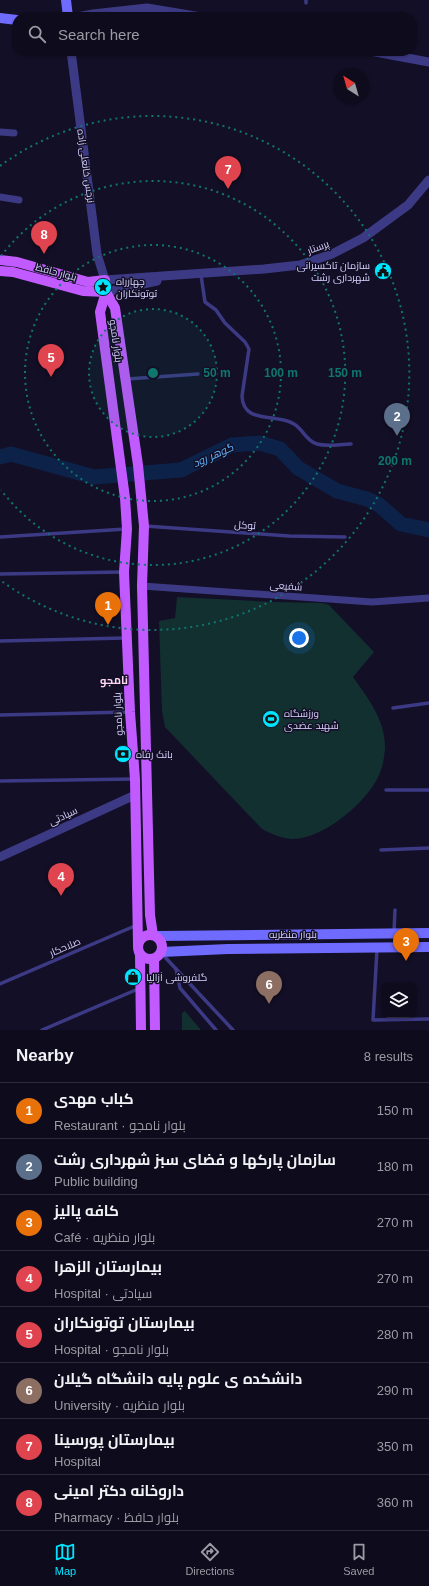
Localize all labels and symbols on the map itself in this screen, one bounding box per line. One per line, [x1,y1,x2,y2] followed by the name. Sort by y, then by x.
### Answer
[333,68,369,104] north arrow
[74,128,97,204] street label: نرجس خانعلی زاده
[215,156,241,189] pin: 7
[31,221,57,254] pin: 8
[305,238,331,257] street label: پرستار
[297,260,370,284] place label: سازمان تاکسیرانی شهرداری رشت
[34,261,78,283] street label: بلوار حافظ
[373,261,393,281] public building icon: سازمان تاکسیرانی شهرداری رشت
[116,276,157,300] place label: چهارراه توتونکاران
[93,277,113,297] place icon: چهارراه توتونکاران
[108,319,124,363] street label: بلوار نامجو
[38,344,64,377] pin: 5
[146,366,160,380] centre of rings
[203,366,231,380] text: 50 m
[264,366,298,380] text: 100 m
[328,366,362,380] text: 150 m
[384,403,410,436] pin: 2
[191,441,236,470] water label: گوهر رود
[378,454,412,468] text: 200 m
[234,519,257,532] street label: توکل
[269,579,303,594] street label: شفیعی
[95,592,121,625] pin: 1
[289,628,309,648] your location
[100,674,128,688] district label: نامجو
[111,692,125,736] street label: بلوار نامجو
[284,708,339,732] place label: ورزشگاه شهید عضدی
[261,709,281,729] sports icon: ورزشگاه شهید عضدی
[113,744,133,764] bank icon: بانک رفاه
[136,749,173,760] place label: بانک رفاه
[47,805,80,828] street label: سیادتی
[48,863,74,896] pin: 4
[393,928,419,961] pin: 3
[269,929,317,940] street label: بلوار منظریه
[47,936,82,959] street label: صلاحکار
[123,967,143,987] shop icon: گلفروشی آزالیا
[256,971,282,1004] pin: 6
[146,972,207,984] place label: گلفروشی آزالیا

